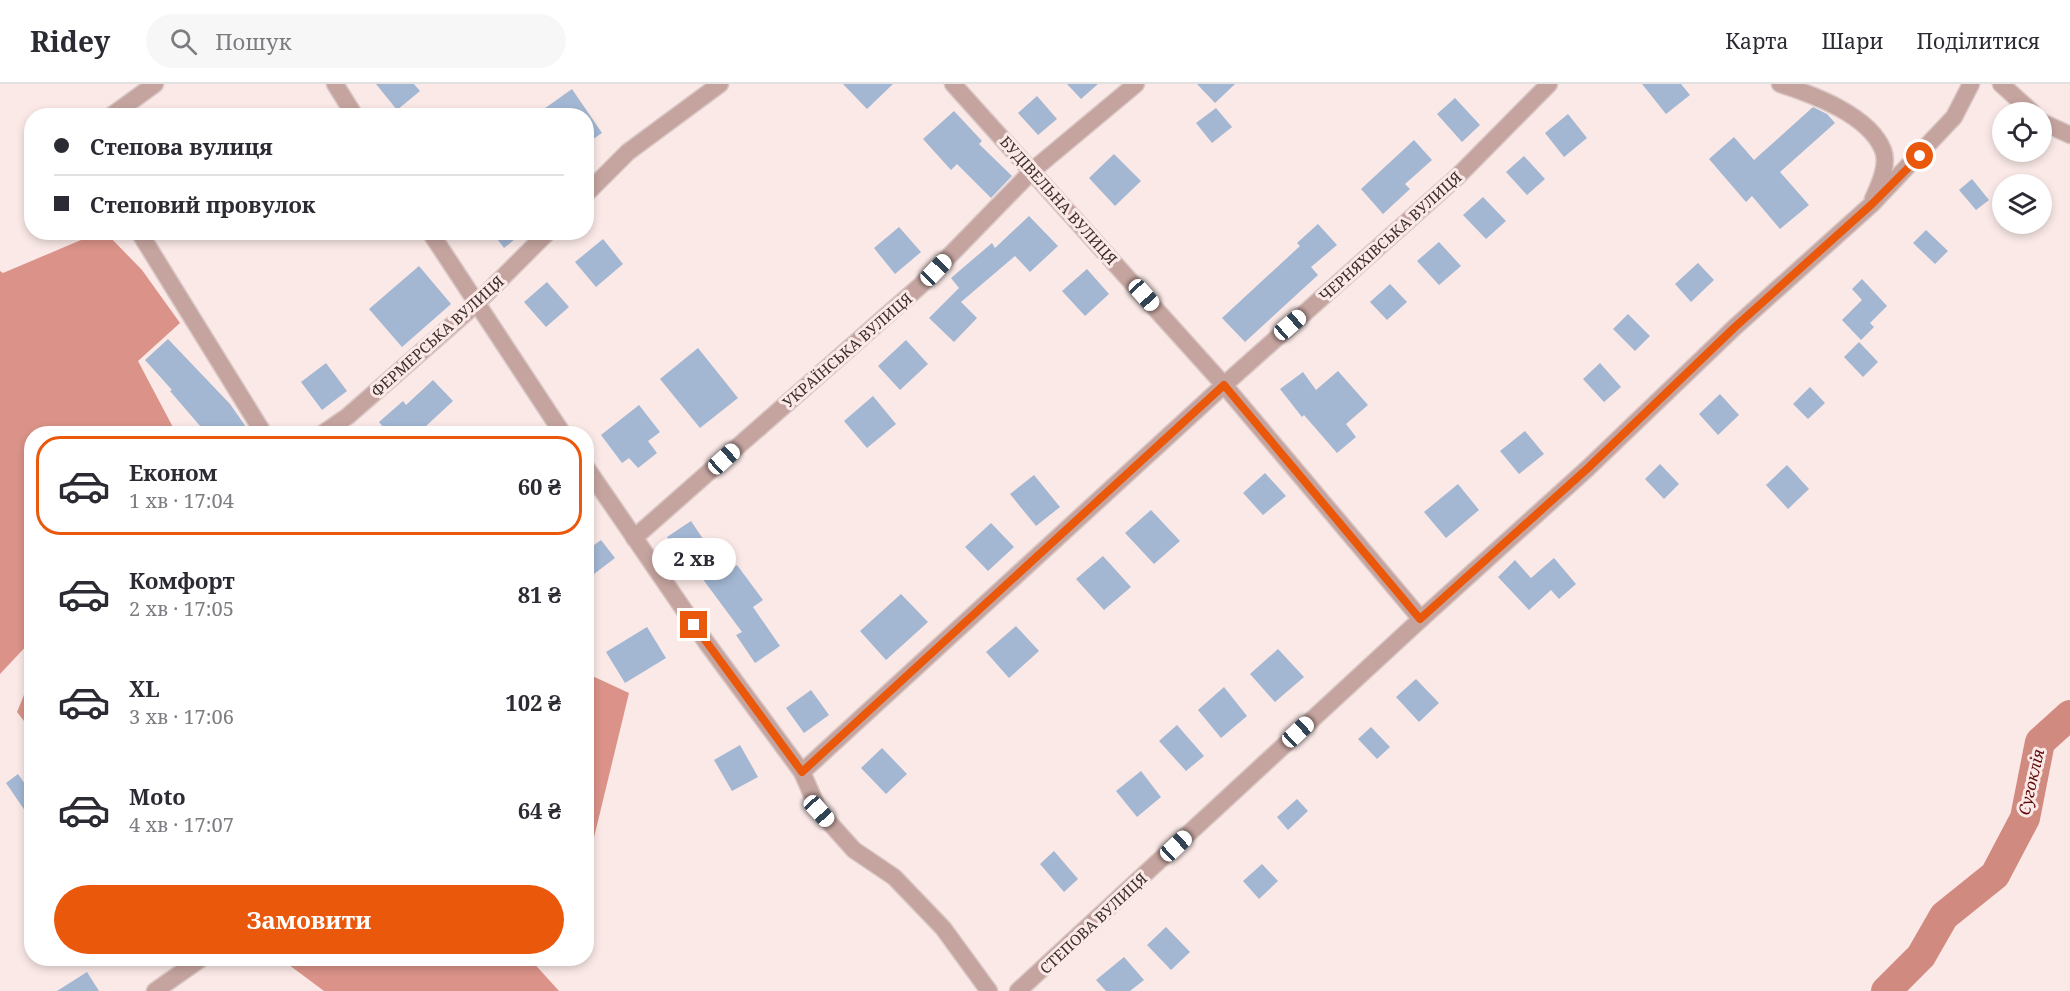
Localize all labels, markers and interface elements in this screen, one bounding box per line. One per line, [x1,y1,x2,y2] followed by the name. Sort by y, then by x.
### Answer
[146,14,566,68] search box
[30,22,110,60] text: Ridey
[167,25,200,58] icon: search
[215,26,292,56] text: Пошук
[1725,27,1788,55] text: Карта
[1821,27,1883,55] text: Шари
[1916,27,2040,55] text: Поділитися
[1992,102,2052,234] map controls
[1992,102,2052,162] button: locate
[90,131,273,161] text: Степова вулиця
[996,132,1122,269] street label: БУДІВЕЛЬНА ВУЛИЦЯ
[1906,142,1933,169] route start
[1315,167,1466,305] street label: ЧЕРНЯХІВСЬКА ВУЛИЦЯ
[1992,174,2052,234] button: layers
[90,189,315,219] text: Степовий провулок
[917,251,955,289] car
[366,271,508,401] street label: ФЕРМЕРСЬКА ВУЛИЦЯ
[1125,276,1163,314] car
[778,288,916,412] street label: УКРАЇНСЬКА ВУЛИЦЯ
[1271,306,1309,344] car
[705,440,743,478] car
[129,457,217,487] text: Економ
[57,459,111,513] icon: car
[518,471,561,501] text: 60 ₴
[129,487,234,514] text: 1 хв · 17:04
[652,538,736,580] callout: 2 хв
[673,545,715,572] text: 2 хв
[129,565,235,595] text: Комфорт
[57,567,111,621] icon: car
[518,579,561,609] text: 81 ₴
[129,595,234,622] text: 2 хв · 17:05
[680,611,707,638] route end
[129,673,160,703] text: XL
[57,675,111,729] icon: car
[505,687,561,717] text: 102 ₴
[129,703,234,730] text: 3 хв · 17:06
[1279,713,1317,751] car
[2013,747,2049,817] water label: Сугоклія
[129,781,186,811] text: Moto
[57,783,111,837] icon: car
[800,792,838,830] car
[518,795,561,825] text: 64 ₴
[129,811,234,838] text: 4 хв · 17:07
[1157,827,1195,865] car
[1035,868,1151,978] street label: СТЕПОВА ВУЛИЦЯ
[54,885,564,954] button: Замовити

